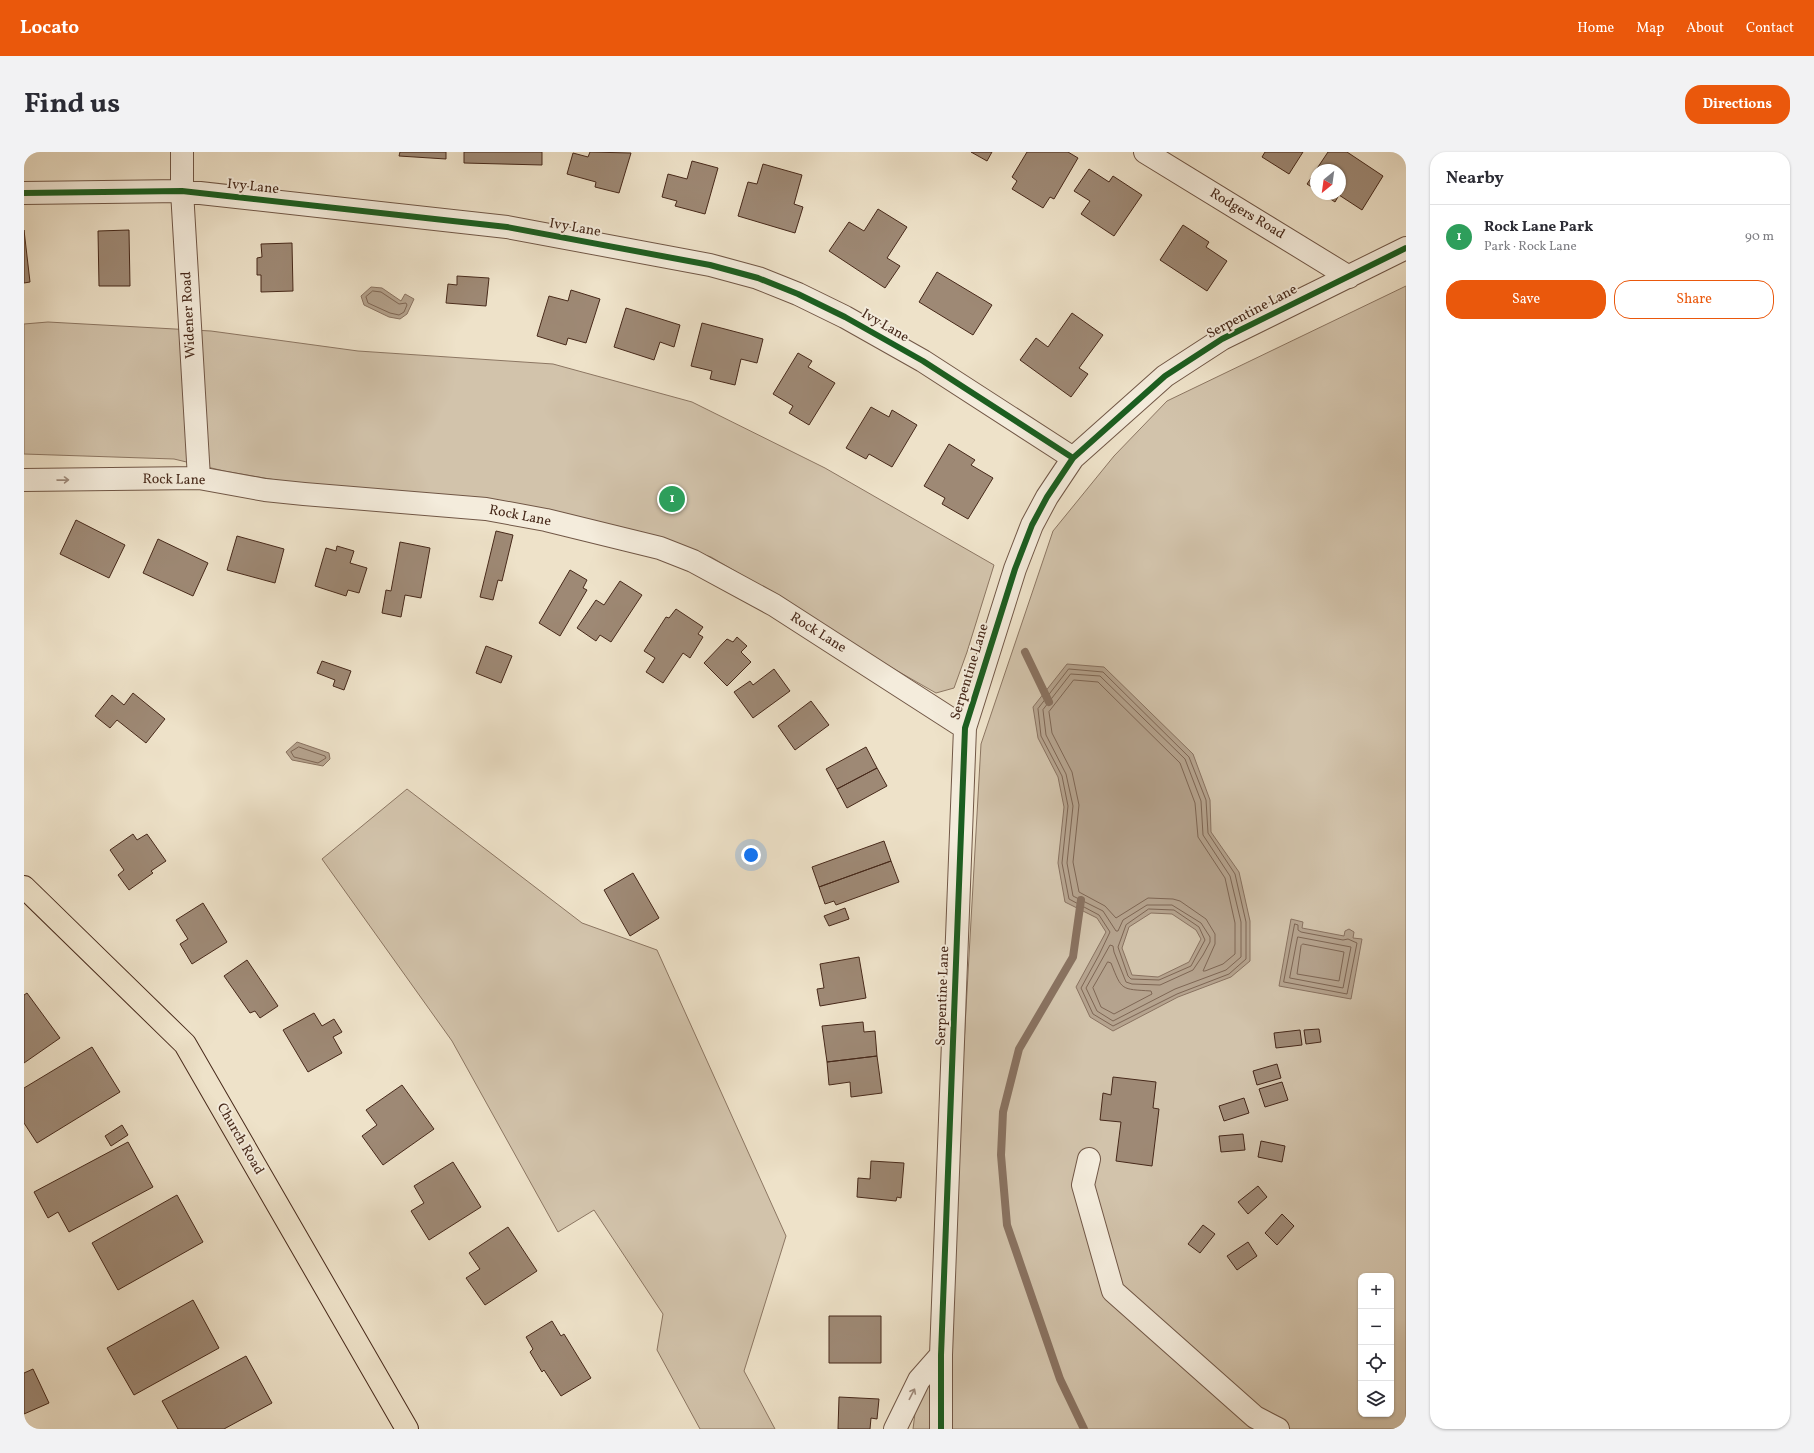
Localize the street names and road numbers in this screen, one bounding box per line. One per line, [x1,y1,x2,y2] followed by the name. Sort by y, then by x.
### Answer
[226,175,280,199] street label: Ivy Lane
[1206,184,1288,244] street label: Rodgers Road
[548,214,603,242] street label: Ivy Lane
[177,271,201,359] street label: Widener Road
[1203,280,1301,344] street label: Serpentine Lane
[858,305,913,347] street label: Ivy Lane
[142,470,206,490] street label: Rock Lane
[487,501,553,531] street label: Rock Lane
[786,608,850,658] street label: Rock Lane
[946,621,994,723] street label: Serpentine Lane
[932,945,954,1046] street label: Serpentine Lane
[212,1100,268,1178] street label: Church Road

